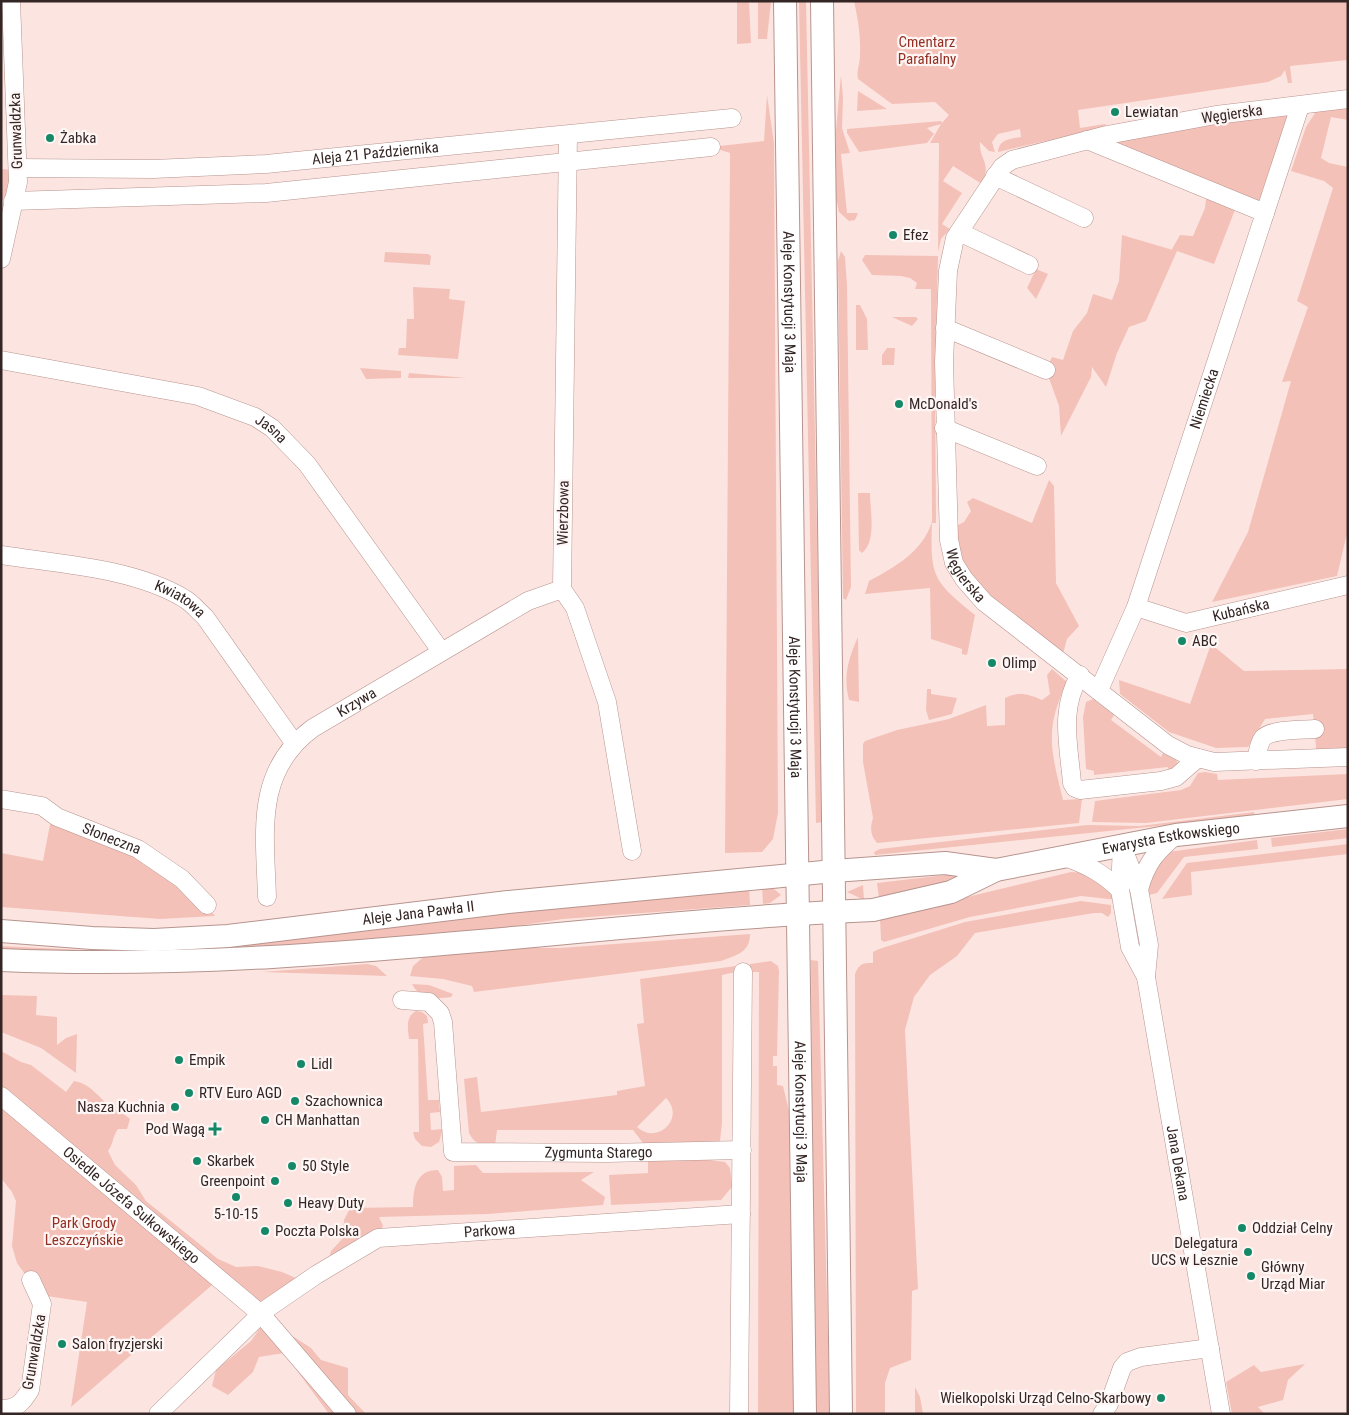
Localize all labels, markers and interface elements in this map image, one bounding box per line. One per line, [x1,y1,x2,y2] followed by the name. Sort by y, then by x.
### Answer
[898,33,956,68] park label: Cmentarz Parafialny
[6,93,26,169] street label: Grunwaldzka
[1200,101,1264,127] street label: Węgierska
[1125,103,1178,121] place label: Lewiatan
[1109,106,1121,118] marker: Lewiatan
[60,129,96,147] place label: Żabka
[44,132,56,144] marker: Żabka
[311,138,439,168] street label: Aleja 21 Października
[903,226,929,244] place label: Efez
[887,229,899,241] marker: Efez
[779,231,799,373] street label: Aleje Konstytucji 3 Maja
[1186,366,1222,431] street label: Niemiecka
[909,395,978,413] place label: McDonald's
[893,398,905,410] marker: McDonald's
[252,411,291,447] street label: Jasna
[553,480,573,546] street label: Wierzbowa
[942,547,989,606] street label: Węgierska
[152,576,209,621] street label: Kwiatowa
[1211,595,1271,625] street label: Kubańska
[1192,632,1217,650] place label: ABC
[1176,635,1188,647] marker: ABC
[785,636,805,778] street label: Aleje Konstytucji 3 Maja
[1002,654,1037,672] place label: Olimp
[986,657,998,669] marker: Olimp
[334,684,379,721] street label: Krzywa
[80,819,144,858] street label: Słoneczna
[1101,819,1241,858] street label: Ewarysta Estkowskiego
[361,897,475,929] street label: Aleje Jana Pawła II
[791,1041,811,1183] street label: Aleje Konstytucji 3 Maja
[189,1051,226,1069] place label: Empik
[173,1054,185,1066] marker: Empik
[311,1055,332,1073] place label: Lidl
[295,1058,307,1070] marker: Lidl
[199,1084,282,1102] place label: RTV Euro AGD
[183,1087,195,1099] marker: RTV Euro AGD
[305,1092,383,1110] place label: Szachownica
[289,1095,301,1107] marker: Szachownica
[77,1098,165,1116] place label: Nasza Kuchnia
[169,1101,181,1113] marker: Nasza Kuchnia
[275,1111,360,1129] place label: CH Manhattan
[259,1114,271,1126] marker: CH Manhattan
[145,1120,205,1138] place label: Pod Wagą
[209,1123,221,1135] marker: Pod Wagą
[1163,1124,1193,1202] street label: Jana Dekana
[59,1143,203,1268] street label: Osiedle Józefa Sułkowskiego
[544,1143,653,1162] street label: Zygmunta Starego
[207,1152,255,1170] place label: Skarbek
[191,1155,203,1167] marker: Skarbek
[302,1157,349,1175] place label: 50 Style
[286,1160,298,1172] marker: 50 Style
[200,1172,265,1190] place label: Greenpoint
[269,1175,281,1187] marker: Greenpoint
[230,1191,242,1203] marker: 5-10-15
[298,1194,364,1212] place label: Heavy Duty
[282,1197,294,1209] marker: Heavy Duty
[214,1205,258,1223] place label: 5-10-15
[45,1214,123,1249] park label: Park Grody Leszczyńskie
[1252,1219,1333,1237] place label: Oddział Celny
[463,1220,516,1241] street label: Parkowa
[275,1222,359,1240] place label: Poczta Polska
[1236,1222,1248,1234] marker: Oddział Celny
[259,1225,271,1237] marker: Poczta Polska
[1151,1234,1238,1269] place label: Delegatura UCS w Lesznie
[1242,1246,1254,1258] marker: Delegatura UCS w Lesznie
[1261,1258,1326,1293] place label: Główny Urząd Miar
[1245,1270,1257,1282] marker: Główny Urząd Miar
[19,1313,49,1391] street label: Grunwaldzka
[72,1335,163,1353] place label: Salon fryzjerski
[56,1338,68,1350] marker: Salon fryzjerski
[940,1389,1151,1407] place label: Wielkopolski Urząd Celno-Skarbowy
[1155,1392,1167,1404] marker: Wielkopolski Urząd Celno-Skarbowy

